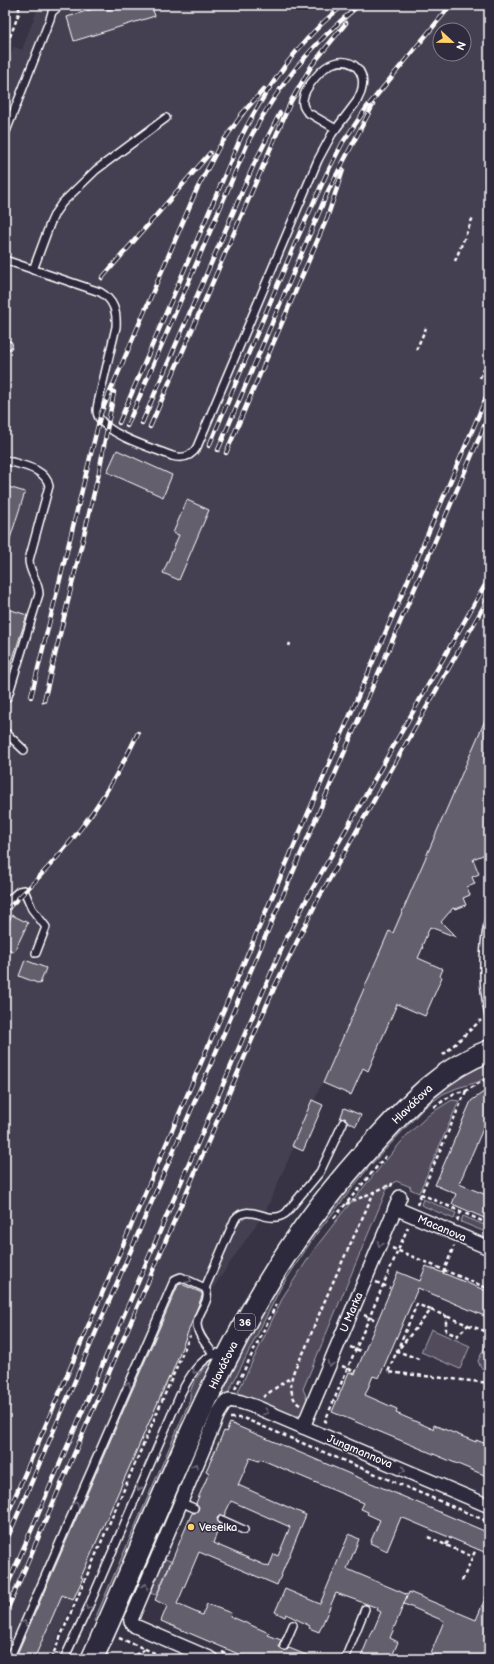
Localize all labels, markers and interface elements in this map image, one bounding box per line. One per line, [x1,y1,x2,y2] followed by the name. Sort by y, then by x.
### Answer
[432,22,472,62] north arrow
[453,39,468,52] text: N
[389,1082,435,1127] street label: Hlaváčova
[416,1212,468,1245] street label: Macanova
[377,1240,385,1248] one-way arrow
[185,1276,192,1284] one-way arrow
[337,1290,366,1334] street label: U Marka
[235,1314,255,1330] road number: 36
[206,1339,241,1391] street label: Hlaváčova
[326,1360,334,1367] one-way arrow
[192,1366,199,1374] one-way arrow
[123,1382,131,1389] one-way arrow
[263,1407,270,1415] one-way arrow
[325,1432,394,1471] street label: Jungmannova
[191,1463,199,1470] one-way arrow
[399,1465,407,1473] one-way arrow
[136,1484,144,1491] one-way arrow
[71,1501,79,1509] one-way arrow
[199,1521,237,1534] place label: Veselka
[186,1522,196,1532] marker: Veselka
[140,1582,148,1590] one-way arrow
[85,1603,93,1611] one-way arrow
[19,1620,27,1628] one-way arrow

